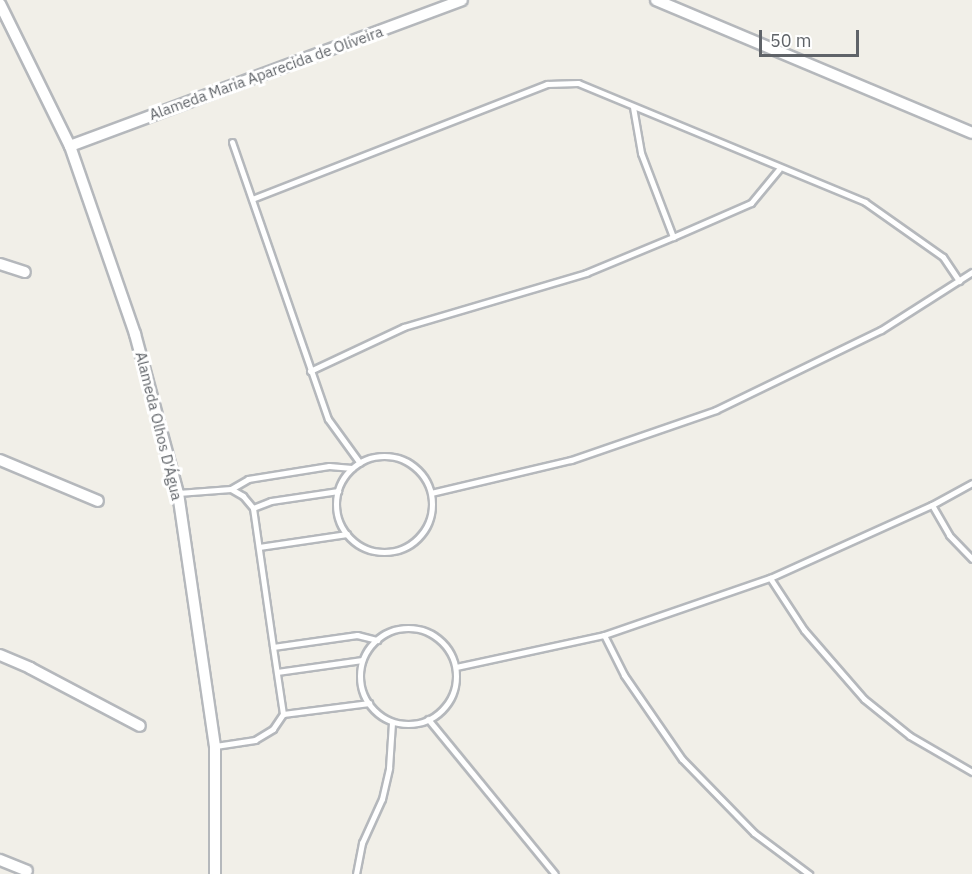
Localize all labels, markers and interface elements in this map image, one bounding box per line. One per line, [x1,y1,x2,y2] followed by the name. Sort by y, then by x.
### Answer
[762,18,862,56] scale bar
[147,22,385,124] street label: Alameda Maria Aparecida de Oliveira
[770,29,812,52] text: 50 m
[132,350,186,502] street label: Alameda Olhos D'Água

